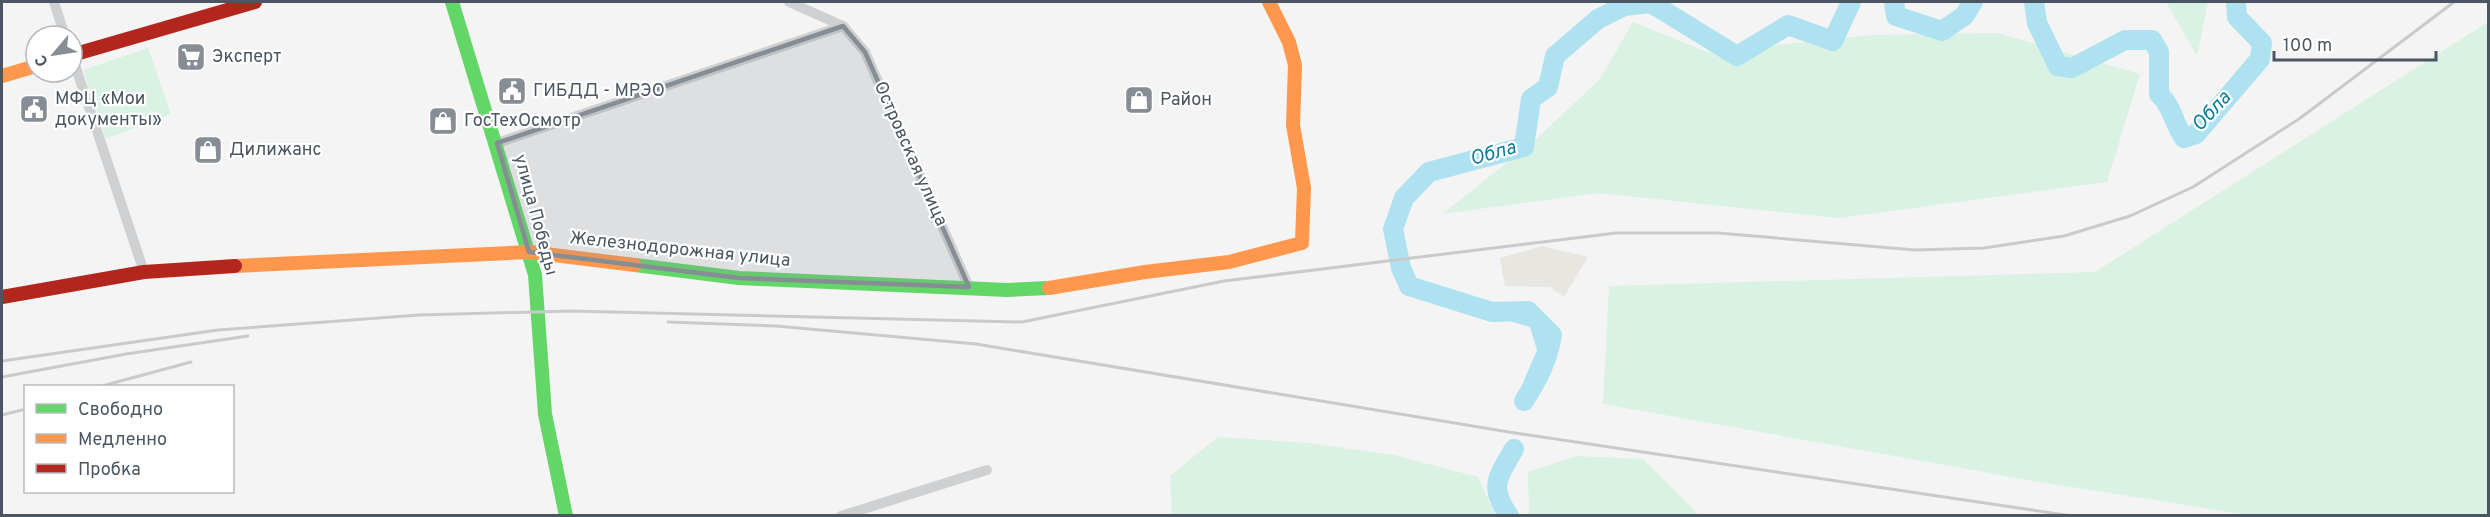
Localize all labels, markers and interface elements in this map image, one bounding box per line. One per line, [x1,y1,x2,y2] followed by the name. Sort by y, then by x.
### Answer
[24,24,84,84] north arrow
[2274,24,2436,62] scale bar
[2283,35,2332,58] text: 100 m
[175,41,207,73] supermarket icon: Эксперт
[212,46,281,69] place label: Эксперт
[31,51,54,70] text: С
[496,75,528,107] public building icon: ГИБДД - МРЭО
[868,78,952,230] street label: Островская улица
[533,80,665,103] place label: ГИБДД - МРЭО
[1123,84,1155,116] shop icon: Район
[2187,86,2238,138] water label: Обла
[55,88,162,132] place label: МФЦ «Мои документы»
[1160,89,1212,112] place label: Район
[18,93,50,125] public building icon: МФЦ «Мои документы»
[427,105,459,137] shop icon: ГосТехОсмотр
[464,110,581,133] place label: ГосТехОсмотр
[192,134,224,166] shop icon: Дилижанс
[1467,135,1520,173] water label: Обла
[229,139,322,162] place label: Дилижанс
[508,152,562,278] street label: улица Победы
[568,227,792,273] street label: Железнодорожная улица
[24,385,234,493] legend
[78,399,163,422] text: Свободно
[78,429,167,452] text: Медленно
[78,459,141,482] text: Пробка

